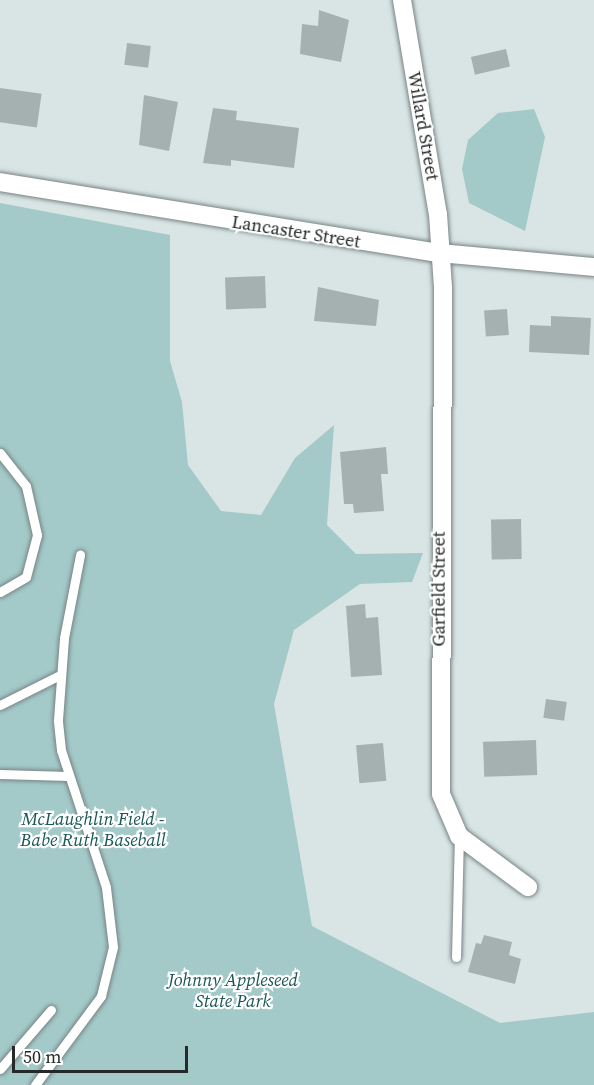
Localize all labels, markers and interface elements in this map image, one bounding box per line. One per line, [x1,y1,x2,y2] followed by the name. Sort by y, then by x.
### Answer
[403,70,443,182] street label: Willard Street
[230,211,362,253] street label: Lancaster Street
[428,531,450,647] street label: Garfield Street
[20,809,166,852] park label: McLaughlin Field - Babe Ruth Baseball
[168,970,298,1012] park label: Johnny Appleseed State Park
[15,1034,190,1072] scale bar
[23,1044,61,1069] text: 50 m

